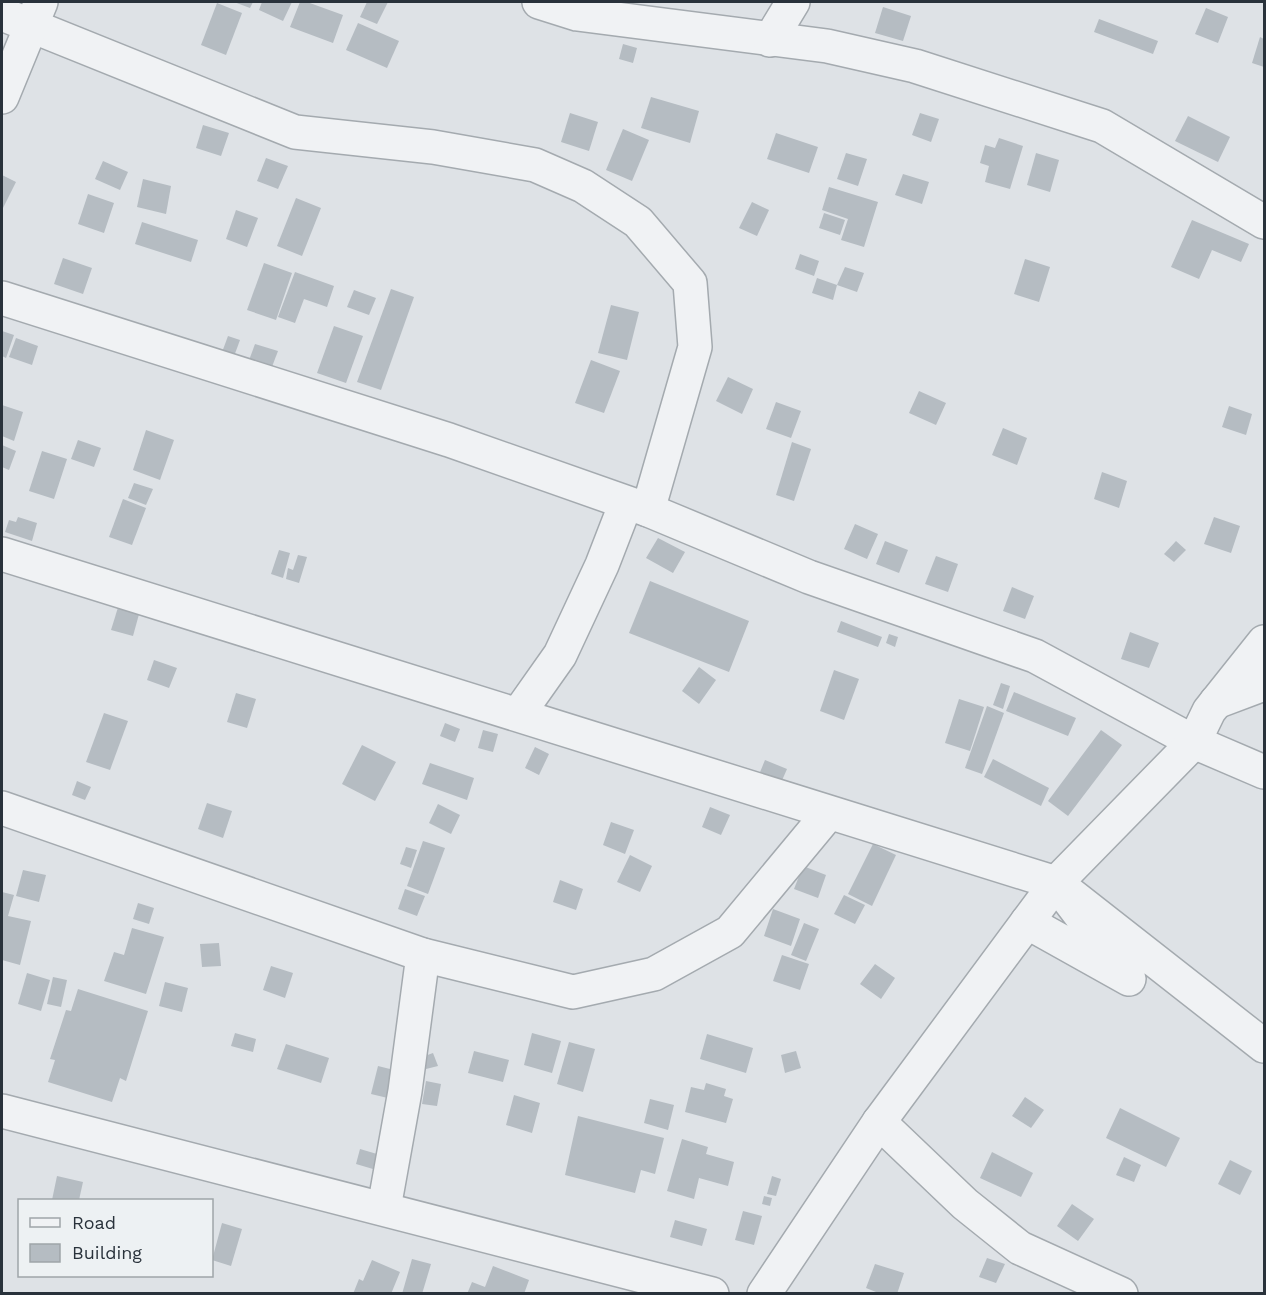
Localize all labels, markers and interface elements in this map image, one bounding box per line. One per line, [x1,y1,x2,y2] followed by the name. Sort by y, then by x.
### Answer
[18,1199,213,1277] legend
[72,1212,116,1233] text: Road
[72,1242,142,1263] text: Building

